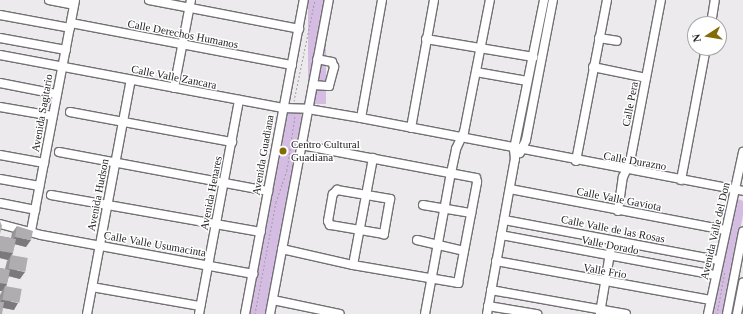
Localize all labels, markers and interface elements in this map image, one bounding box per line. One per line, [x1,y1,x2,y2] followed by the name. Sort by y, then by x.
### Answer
[687,16,727,56] north arrow
[127,17,239,51] street label: Calle Derechos Humanos
[690,33,703,43] text: N
[130,62,218,92] street label: Calle Valle Zancara
[29,73,55,153] street label: Avenida Sagitario
[619,80,641,128] street label: Calle Pera
[249,114,277,196] street label: Avenida Guadiana
[291,138,360,164] place label: Centro Cultural Guadiana
[278,146,288,156] marker: Centro Cultural Guadiana
[602,149,668,173] street label: Calle Durazno
[197,155,225,231] street label: Avenida Henares
[85,158,111,232] street label: Avenida Hudson
[697,181,733,281] street label: Avenida Valle del Don
[575,184,663,214] street label: Calle Valle Gaviota
[560,212,666,246] street label: Calle Valle de las Rosas
[103,228,207,260] street label: Calle Valle Usumacinta
[580,233,640,257] street label: Valle Dorado
[582,261,628,281] street label: Valle Frio

